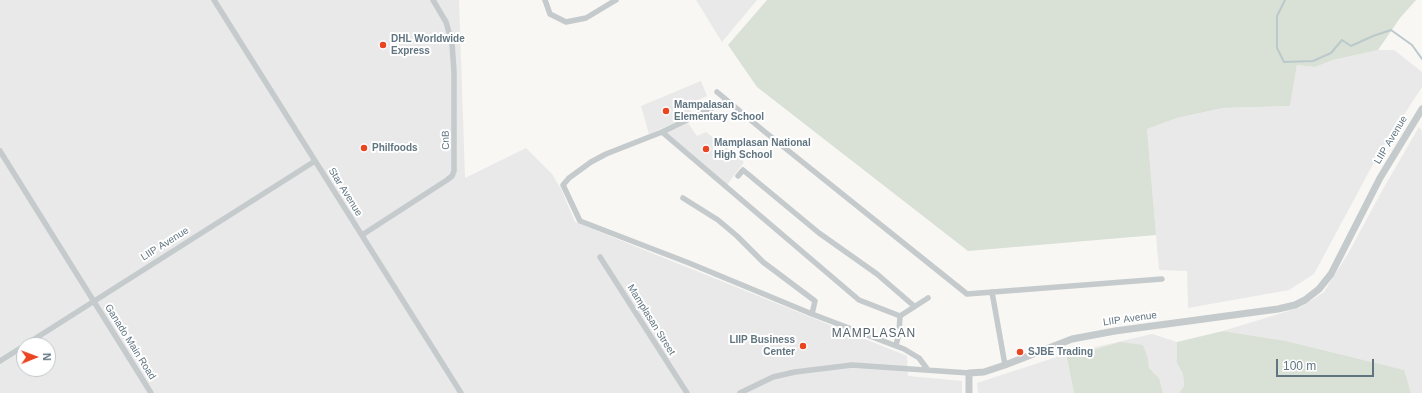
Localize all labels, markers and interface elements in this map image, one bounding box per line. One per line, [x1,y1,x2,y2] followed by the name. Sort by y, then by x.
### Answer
[391,33,465,56] place label: DHL Worldwide Express
[378,40,388,50] marker: DHL Worldwide Express
[674,99,764,122] place label: Mampalasan Elementary School
[661,106,671,116] marker: Mampalasan Elementary School
[1372,114,1410,166] street label: LIIP Avenue
[440,130,452,150] street label: CnB
[714,137,811,160] place label: Mamplasan National High School
[372,142,418,154] place label: Philfoods
[359,143,369,153] marker: Philfoods
[701,144,711,154] marker: Mamplasan National High School
[325,166,365,218] street label: Star Avenue
[139,225,191,263] street label: LIIP Avenue
[624,282,678,358] street label: Mamplasan Street
[102,302,158,382] street label: Ganado Main Road
[1102,309,1158,329] street label: LIIP Avenue
[832,327,916,341] district label: MAMPLASAN
[729,334,795,358] place label: LIIP Business Center
[16,337,56,377] north arrow
[798,341,808,351] marker: LIIP Business Center
[1028,346,1093,358] place label: SJBE Trading
[1015,347,1025,357] marker: SJBE Trading
[1278,351,1376,377] scale bar
[41,353,53,361] text: N
[1283,359,1316,373] text: 100 m

